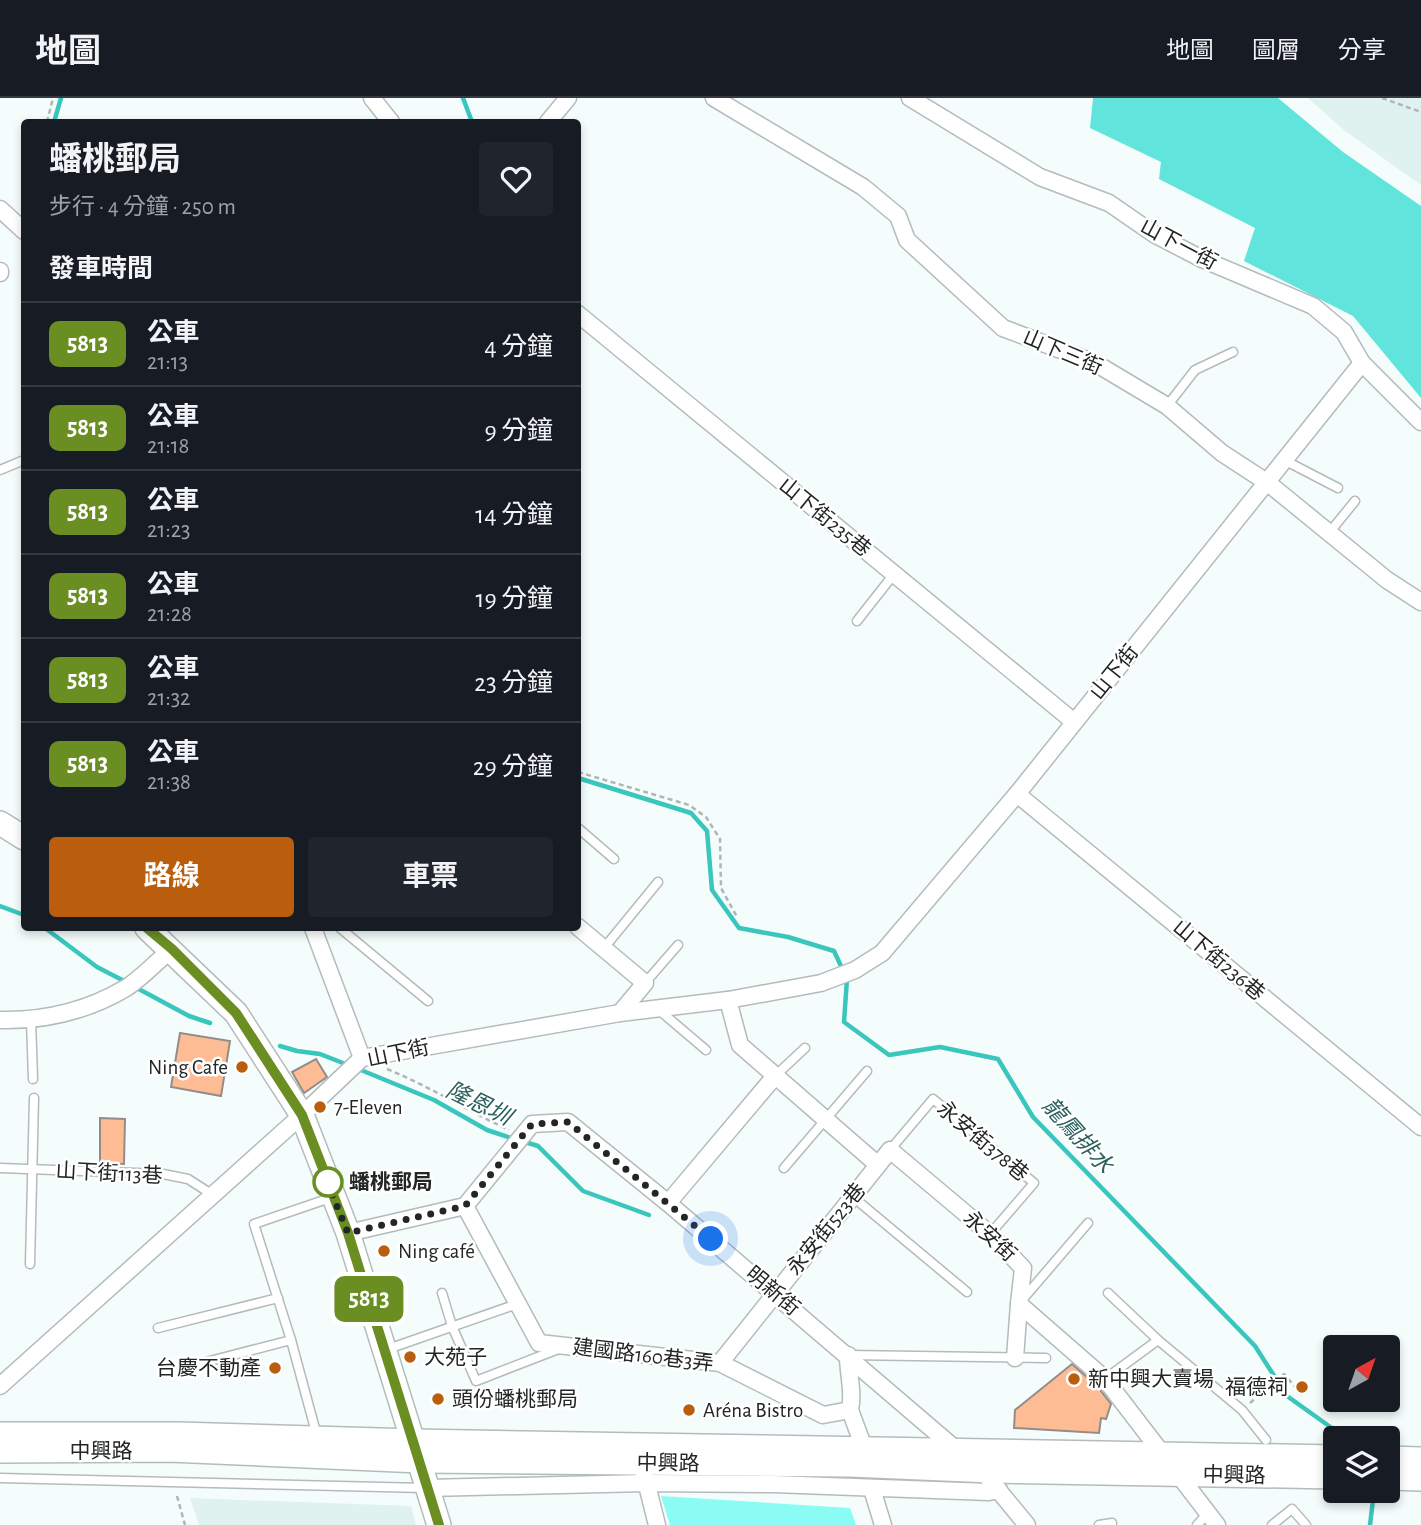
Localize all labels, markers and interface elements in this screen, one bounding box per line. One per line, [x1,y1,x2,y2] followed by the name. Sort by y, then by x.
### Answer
[35,36,101,69] text: 地圖
[1166,39,1214,63] text: 地圖
[1252,39,1300,63] text: 圖層
[1338,39,1386,63] text: 分享
[479,142,553,216] button: heart
[49,144,181,177] text: 蟠桃郵局
[49,196,236,219] text: 步行 · 4 分鐘 · 250 m
[1137,215,1221,273] street label: 山下一街
[49,256,153,282] text: 發車時間
[147,320,199,346] text: 公車
[1020,325,1106,379] street label: 山下三街
[67,332,108,356] text: 5813
[484,334,553,360] text: 4 分鐘
[147,351,188,374] text: 21:13
[147,404,199,430] text: 公車
[67,416,108,440] text: 5813
[484,418,553,444] text: 9 分鐘
[147,435,189,458] text: 21:18
[775,474,875,560] street label: 山下街235巷
[147,488,199,514] text: 公車
[67,500,108,524] text: 5813
[475,502,553,528] text: 14 分鐘
[147,519,191,542] text: 21:23
[147,572,199,598] text: 公車
[67,584,108,608] text: 5813
[476,586,553,612] text: 19 分鐘
[147,603,192,626] text: 21:28
[1086,641,1142,703] street label: 山下街
[147,656,199,682] text: 公車
[67,668,108,692] text: 5813
[474,670,553,696] text: 23 分鐘
[147,687,191,710] text: 21:32
[147,740,199,766] text: 公車
[67,752,108,776] text: 5813
[473,754,553,780] text: 29 分鐘
[147,771,191,794] text: 21:38
[49,837,294,917] button: 路線
[308,837,553,917] button: 車票
[1169,916,1269,1004] street label: 山下街236巷
[365,1036,431,1070] street label: 山下街
[148,1057,228,1078] place label: Ning Cafe
[234,1059,250,1075] marker: Ning Cafe
[442,1077,518,1131] water label: 隆恩圳
[1038,1093,1118,1179] water label: 龍鳳排水
[334,1097,403,1118] place label: 7-Eleven
[933,1097,1033,1185] street label: 永安街378巷
[312,1099,328,1115] marker: 7-Eleven
[55,1159,163,1187] street label: 山下街113巷
[313,1167,343,1197] marker: 蟠桃郵局
[349,1171,433,1193] place label: 蟠桃郵局
[783,1179,869,1279] street label: 永安街523巷
[959,1206,1021,1266] street label: 永安街
[693,1221,728,1256] your location
[398,1241,475,1262] place label: Ning café
[376,1243,392,1259] marker: Ning café
[742,1262,804,1320] street label: 明新街
[320,1276,418,1322] line badge: 5813
[348,1287,390,1311] text: 5813
[571,1335,715,1375] street label: 建國路160巷3弄
[1323,1335,1400,1412] north arrow
[1323,1335,1400,1503] map controls
[424,1346,487,1368] place label: 大苑子
[402,1349,418,1365] marker: 大苑子
[156,1356,261,1379] place label: 台慶不動產
[267,1360,283,1376] marker: 台慶不動產
[1088,1368,1214,1390] place label: 新中興大賣場
[1066,1371,1082,1387] marker: 新中興大賣場
[1225,1376,1288,1398] place label: 福德祠
[1294,1379,1310,1395] marker: 福德祠
[452,1388,578,1410] place label: 頭份蟠桃郵局
[430,1391,446,1407] marker: 頭份蟠桃郵局
[703,1400,803,1421] place label: Aréna Bistro
[681,1402,697,1418] marker: Aréna Bistro
[1323,1426,1400,1503] button: layers
[70,1440,133,1462] street label: 中興路
[636,1451,700,1475] street label: 中興路
[1202,1463,1266,1487] street label: 中興路

